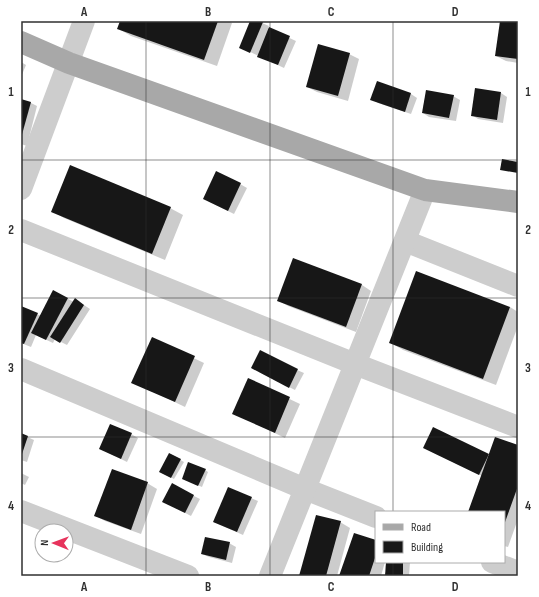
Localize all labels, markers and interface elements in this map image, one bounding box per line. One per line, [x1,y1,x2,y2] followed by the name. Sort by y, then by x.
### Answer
[80,4,88,20] text: A
[205,4,211,20] text: B
[328,4,335,20] text: C
[452,4,459,20] text: D
[8,84,14,100] text: 1
[525,84,531,100] text: 1
[8,222,14,238] text: 2
[525,222,531,238] text: 2
[8,360,14,376] text: 3
[525,360,531,376] text: 3
[8,498,14,514] text: 4
[525,498,531,514] text: 4
[375,511,505,563] legend
[411,520,431,535] text: Road
[34,523,74,563] north arrow
[38,540,51,546] text: N
[411,540,443,555] text: Building
[80,579,88,595] text: A
[205,579,211,595] text: B
[328,579,335,595] text: C
[452,579,459,595] text: D

